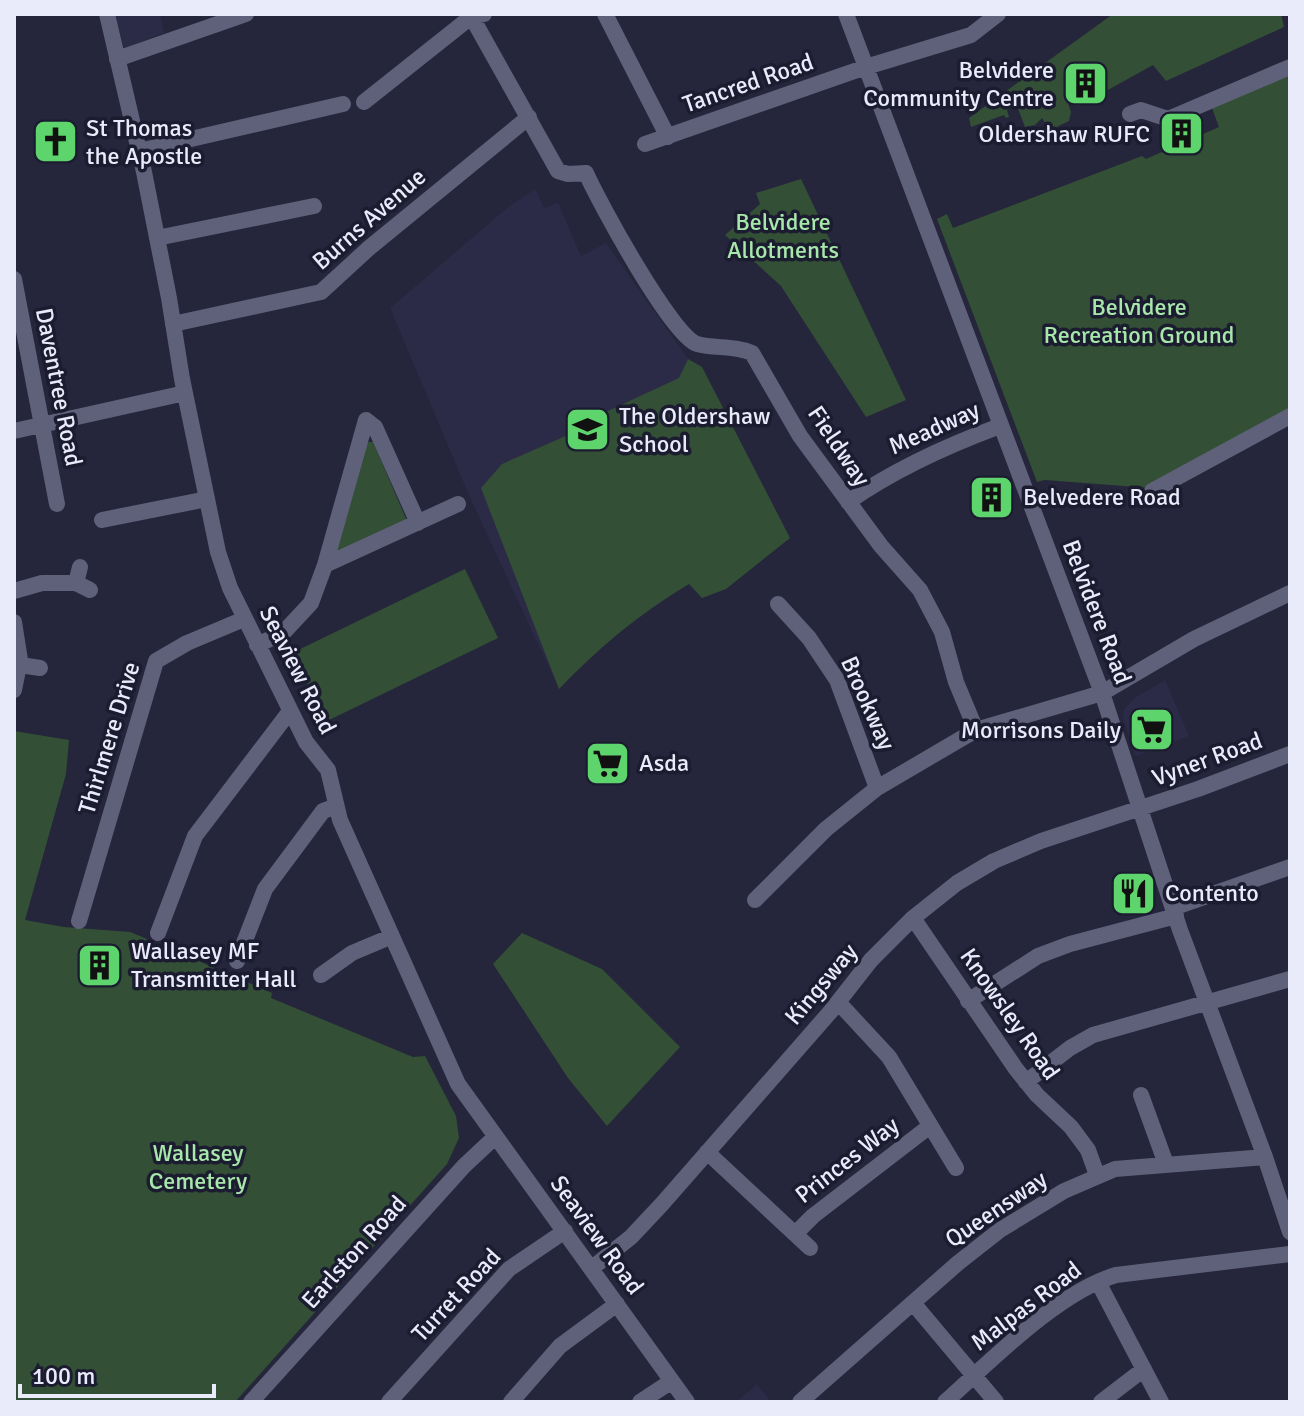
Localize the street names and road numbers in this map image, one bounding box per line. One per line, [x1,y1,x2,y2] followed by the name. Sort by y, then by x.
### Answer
[679,47,817,119] street label: Tancred Road
[306,162,432,276] street label: Burns Avenue
[29,305,89,469] street label: Daventree Road
[884,395,984,461] street label: Meadway
[801,400,877,492] street label: Fieldway
[1056,536,1138,688] street label: Belvidere Road
[253,601,343,739] street label: Seaview Road
[834,651,902,755] street label: Brookway
[72,658,146,818] street label: Thirlmere Drive
[1148,725,1266,793] street label: Vyner Road
[778,937,864,1031] street label: Kingsway
[954,942,1066,1086] street label: Knowsley Road
[789,1110,905,1210] street label: Princes Way
[939,1164,1053,1254] street label: Queensway
[544,1170,650,1300] street label: Seaview Road
[295,1189,413,1315] street label: Earlston Road
[405,1242,507,1348] street label: Turret Road
[965,1255,1087,1357] street label: Malpas Road

